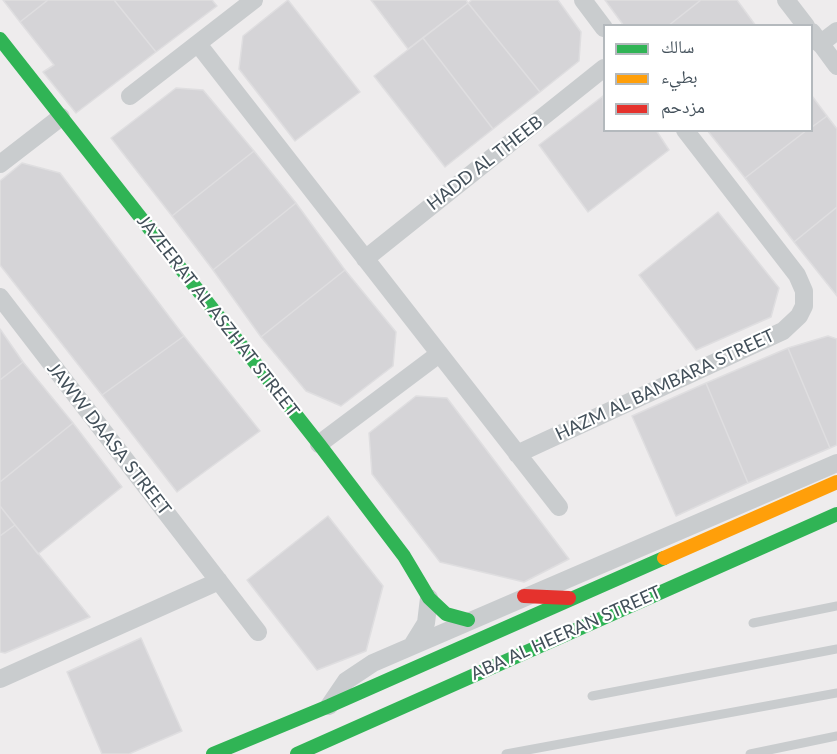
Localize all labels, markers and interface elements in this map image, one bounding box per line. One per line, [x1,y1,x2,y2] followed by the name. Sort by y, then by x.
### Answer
[603,24,813,132] legend
[661,35,694,57] text: سالك
[661,65,698,87] text: بطيء
[661,95,705,117] text: مزدحم
[423,111,547,215] street label: HADD AL THEEB
[132,211,304,421] street label: JAZEERAT AL ASZHAT STREET
[552,325,778,445] street label: HAZM AL BAMBARA STREET
[43,358,175,520] street label: JAWW DAASA STREET
[468,581,664,685] street label: ABA AL HEERAN STREET

